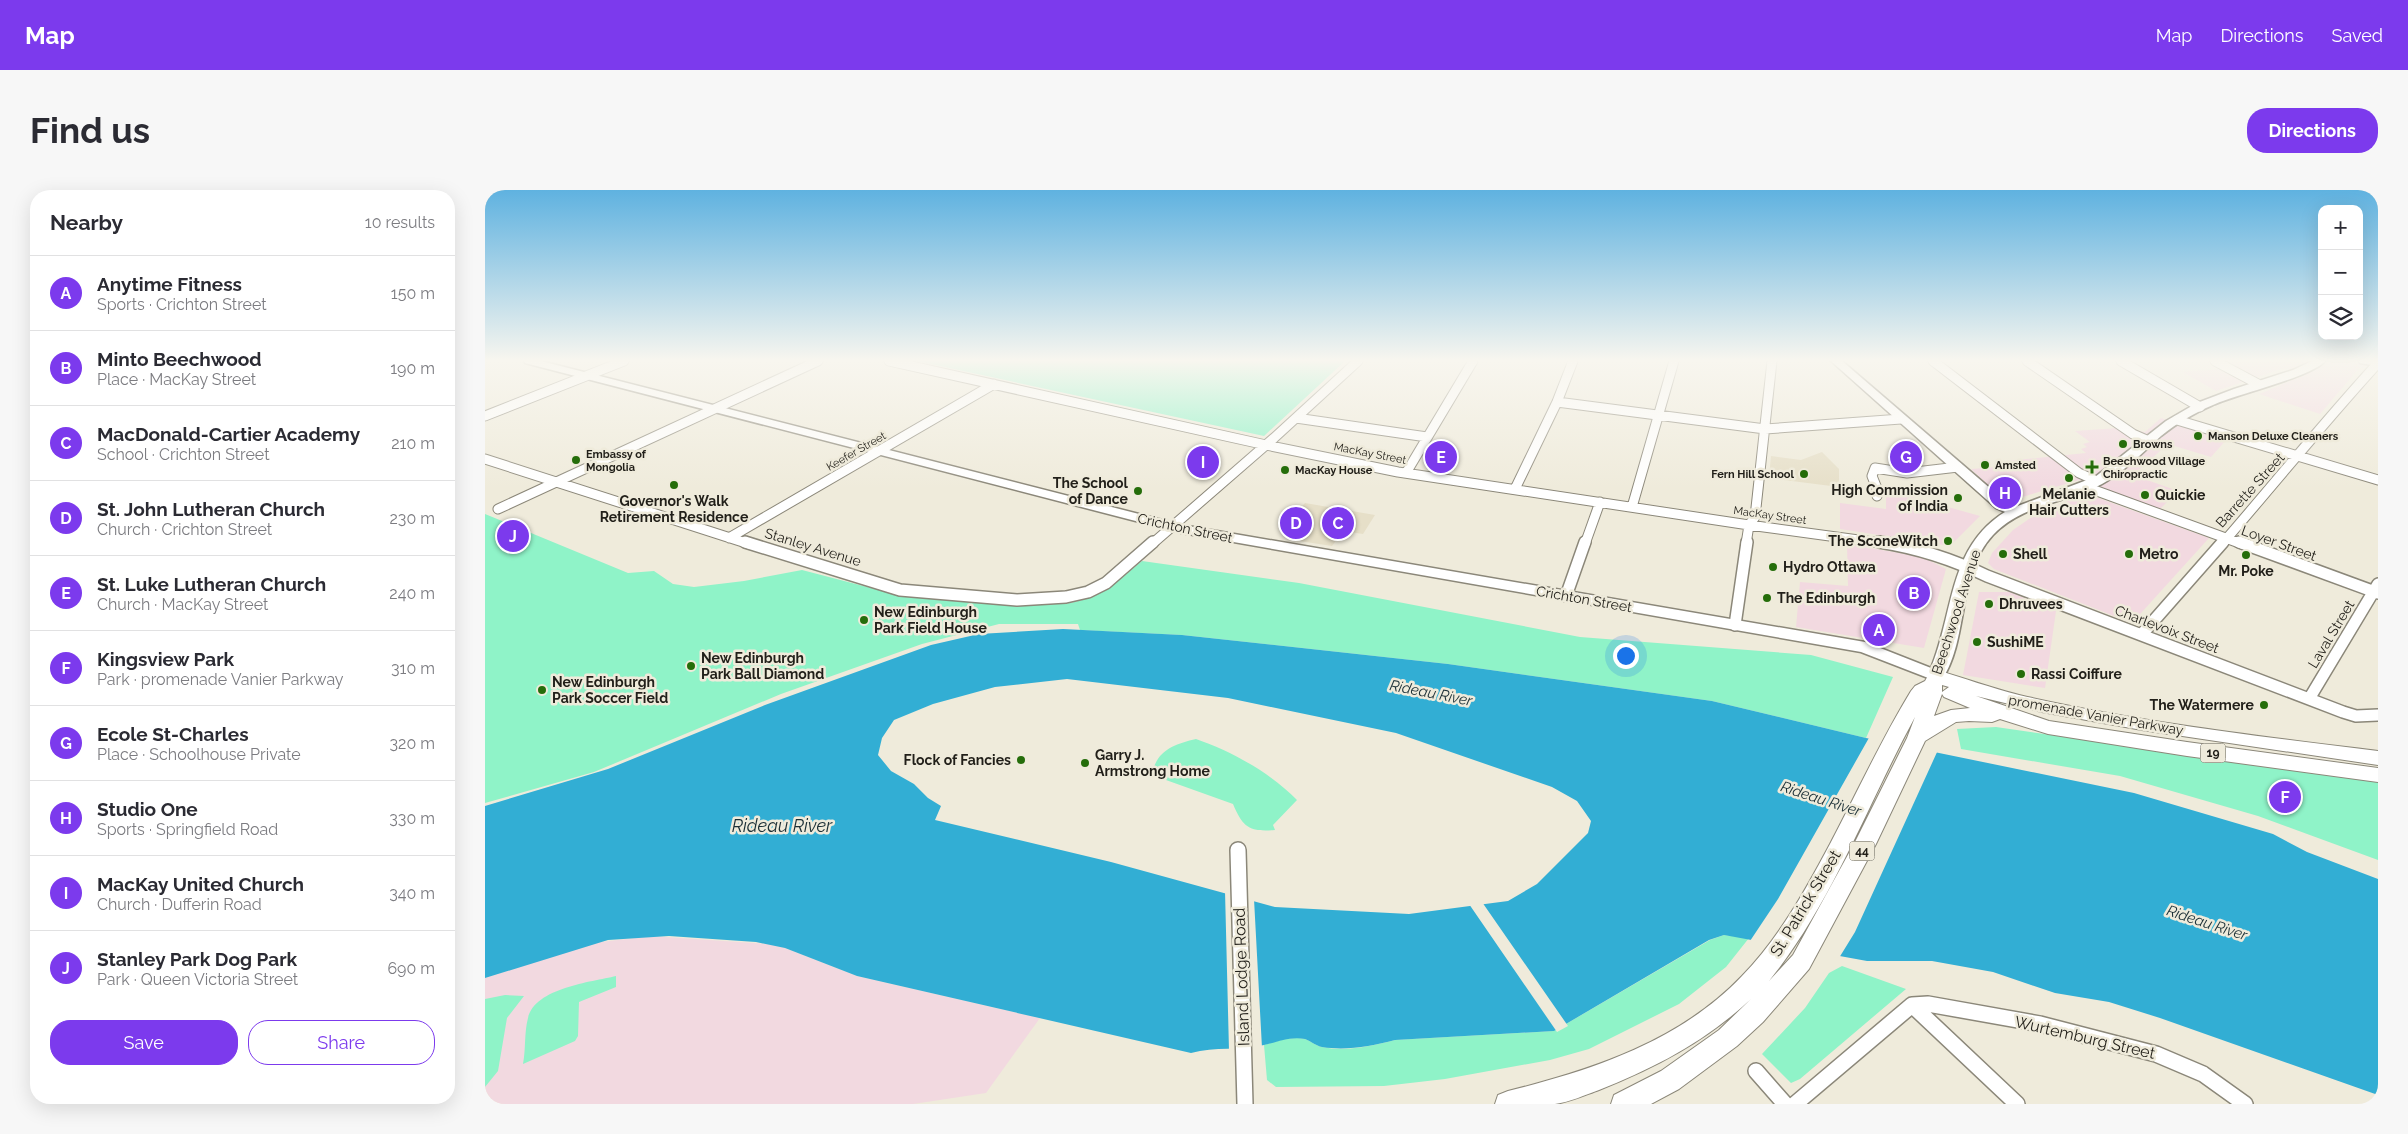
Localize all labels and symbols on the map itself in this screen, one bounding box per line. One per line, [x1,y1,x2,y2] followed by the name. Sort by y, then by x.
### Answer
[824,429,889,474] street label: Keefer Street
[2192,430,2204,442] marker: Manson Deluxe Cleaners
[2208,430,2339,443] place label: Manson Deluxe Cleaners
[1425,438,1457,476] pin: E
[1890,438,1922,476] pin: G
[2117,438,2129,450] marker: Browns
[2133,438,2173,451] place label: Browns
[1333,440,1408,467] street label: MacKay Street
[1187,443,1219,481] pin: I
[586,448,647,474] place label: Embassy of Mongolia
[2212,449,2288,530] street label: Barrette Street
[570,454,582,466] marker: Embassy of Mongolia
[2103,455,2206,481] place label: Beechwood Village Chiropractic
[1979,459,1991,471] marker: Amsted
[1995,459,2036,472] place label: Amsted
[2085,460,2099,474] marker: Beechwood Village Chiropractic
[1279,464,1291,476] marker: MacKay House
[1295,464,1373,477] place label: MacKay House
[1711,468,1795,481] place label: Fern Hill School
[1798,468,1810,480] marker: Fern Hill School
[2063,472,2075,484] marker: Melanie Hair Cutters
[1989,474,2021,512] pin: H
[1053,475,1129,507] place label: The School of Dance
[668,479,680,491] marker: Governor's Walk Retirement Residence
[1831,482,1948,514] place label: High Commission of India
[1132,485,1144,497] marker: The School of Dance
[2029,486,2109,518] place label: Melanie Hair Cutters
[2155,487,2206,503] place label: Quickie
[2139,489,2151,501] marker: Quickie
[1952,492,1964,504] marker: High Commission of India
[600,493,749,525] place label: Governor's Walk Retirement Residence
[1280,504,1312,542] pin: D
[1322,504,1354,542] pin: C
[1733,504,1808,527] street label: MacKay Street
[1136,510,1234,546] street label: Crichton Street
[497,517,529,555] pin: J
[2239,522,2319,564] street label: Loyer Street
[763,525,863,569] street label: Stanley Avenue
[1828,533,1938,549] place label: The SconeWitch
[1942,535,1954,547] marker: The SconeWitch
[2013,546,2048,562] place label: Shell
[2139,546,2179,562] place label: Metro
[1928,548,1984,676] street label: Beechwood Avenue
[1997,548,2009,560] marker: Shell
[2123,548,2135,560] marker: Metro
[2240,549,2252,561] marker: Mr. Poke
[1783,559,1876,575] place label: Hydro Ottawa
[1767,561,1779,573] marker: Hydro Ottawa
[2218,563,2274,579] place label: Mr. Poke
[1898,574,1930,612] pin: B
[1535,583,1633,615] street label: Crichton Street
[1777,590,1875,606] place label: The Edinburgh
[1761,592,1773,604] marker: The Edinburgh
[1999,596,2063,612] place label: Dhruvees
[2305,597,2358,671] street label: Laval Street
[1983,598,1995,610] marker: Dhruvees
[2113,602,2222,656] street label: Charlevoix Street
[874,604,987,636] place label: New Edinburgh Park Field House
[1863,611,1895,649] pin: A
[858,614,870,626] marker: New Edinburgh Park Field House
[1987,634,2044,650] place label: SushiME
[1971,636,1983,648] marker: SushiME
[1613,643,1639,669] your location
[701,650,824,682] place label: New Edinburgh Park Ball Diamond
[685,660,697,672] marker: New Edinburgh Park Ball Diamond
[2031,666,2123,682] place label: Rassi Coiffure
[2015,668,2027,680] marker: Rassi Coiffure
[552,674,668,706] place label: New Edinburgh Park Soccer Field
[1388,676,1475,710] water label: Rideau River
[536,684,548,696] marker: New Edinburgh Park Soccer Field
[2007,692,2185,738] street label: promenade Vanier Parkway
[2150,697,2255,713] place label: The Watermere
[2258,699,2270,711] marker: The Watermere
[2201,744,2225,762] road number: 19
[1095,747,1210,779] place label: Garry J. Armstrong Home
[904,752,1011,768] place label: Flock of Fancies
[1015,754,1027,766] marker: Flock of Fancies
[1079,757,1091,769] marker: Garry J. Armstrong Home
[1778,778,1864,821] water label: Rideau River
[2269,778,2301,816] pin: F
[732,815,833,836] water label: Rideau River
[1849,841,1875,860] road number: 44
[1766,846,1845,960] street label: St. Patrick Street
[2164,902,2250,945] water label: Rideau River
[1230,907,1253,1046] street label: Island Lodge Road
[2013,1012,2158,1063] street label: Wurtemburg Street

